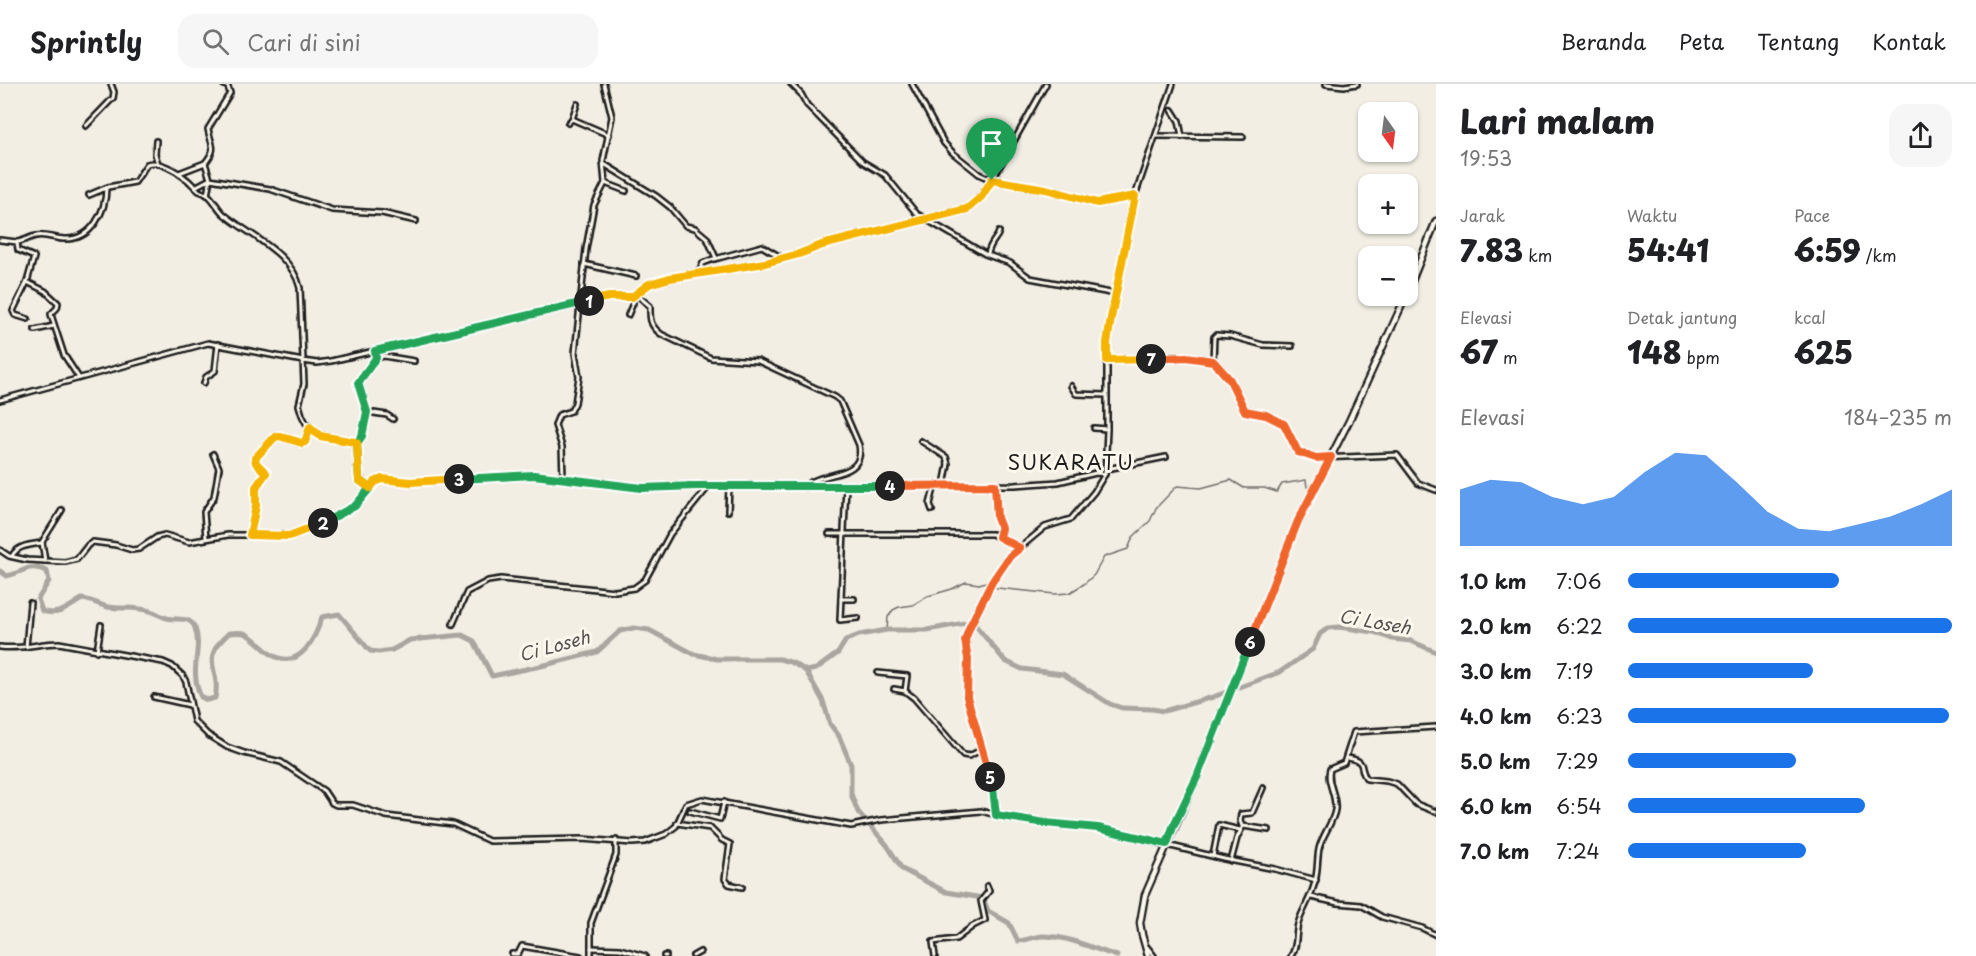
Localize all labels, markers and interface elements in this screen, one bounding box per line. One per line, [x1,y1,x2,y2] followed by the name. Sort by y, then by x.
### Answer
[178,14,598,68] search box
[30,20,142,63] text: Sprintly
[199,25,232,58] icon: search
[247,25,361,58] text: Cari di sini
[1561,25,1646,57] text: Beranda
[1679,25,1724,57] text: Peta
[1757,25,1839,57] text: Tentang
[1872,25,1946,57] text: Kontak
[1460,95,1655,145] text: Lari malam
[1358,102,1418,162] north arrow
[1358,102,1418,306] map controls
[1889,104,1952,167] button: share
[966,118,1017,180] pin
[975,127,1008,160] icon: arrive
[1460,143,1512,173] text: 19:53
[1358,174,1418,234] button: +
[1460,203,1505,227] text: Jarak
[1627,203,1677,227] text: Waktu
[1794,203,1830,227] text: Pace
[1460,227,1523,272] text: 7.83
[1627,227,1709,272] text: 54:41
[1794,227,1861,272] text: 6:59
[1523,243,1552,267] text: km
[1861,243,1896,267] text: /km
[1358,246,1418,306] button: −
[574,286,604,316] pin: 1
[585,289,593,313] text: 1
[1460,305,1512,329] text: Elevasi
[1627,305,1737,329] text: Detak jantung
[1794,305,1826,329] text: kcal
[1460,329,1498,374] text: 67
[1627,329,1681,374] text: 148
[1794,329,1853,374] text: 625
[1136,344,1166,374] pin: 7
[1498,345,1518,369] text: m
[1681,345,1720,369] text: bpm
[1146,347,1156,371] text: 7
[1460,402,1525,432] text: Elevasi
[1844,402,1952,432] text: 184–235 m
[1008,447,1134,477] district label: SUKARATU
[444,464,474,494] pin: 3
[454,467,464,491] text: 3
[875,471,905,501] pin: 4
[885,474,895,498] text: 4
[308,508,338,538] pin: 2
[317,511,329,535] text: 2
[1460,566,1527,596] text: 1.0 km
[1556,566,1601,596] text: 7:06
[1337,601,1413,641] water label: Ci Loseh
[1460,611,1532,641] text: 2.0 km
[1556,611,1603,641] text: 6:22
[516,622,593,667] water label: Ci Loseh
[1235,627,1265,657] pin: 6
[1244,630,1256,654] text: 6
[1460,656,1532,686] text: 3.0 km
[1556,656,1593,686] text: 7:19
[1460,701,1532,731] text: 4.0 km
[1556,701,1603,731] text: 6:23
[1460,746,1531,776] text: 5.0 km
[1556,746,1598,776] text: 7:29
[975,762,1005,792] pin: 5
[985,765,995,789] text: 5
[1460,791,1532,821] text: 6.0 km
[1556,791,1602,821] text: 6:54
[1460,836,1529,866] text: 7.0 km
[1556,836,1600,866] text: 7:24

